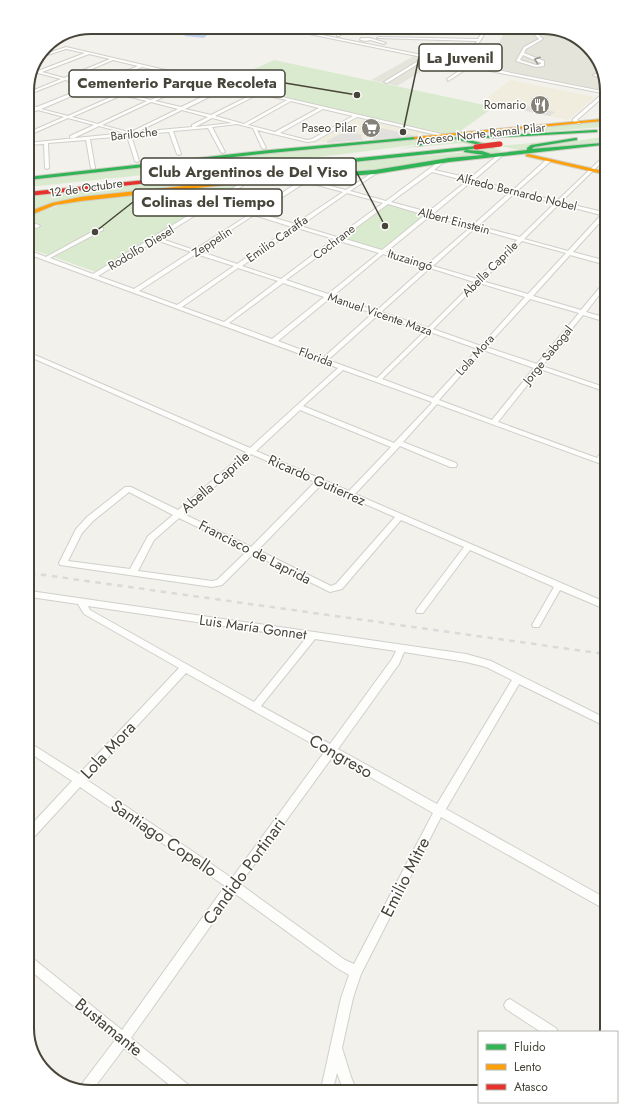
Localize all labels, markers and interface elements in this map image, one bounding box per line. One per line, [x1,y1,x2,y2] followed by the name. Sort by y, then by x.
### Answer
[419,44,502,71] callout: La Juvenil
[426,47,494,69] text: La Juvenil
[533,57,540,65] one-way arrow
[69,70,285,97] callout: Cementerio Parque Recoleta
[77,72,277,94] text: Cementerio Parque Recoleta
[529,94,551,116] restaurant icon: Romario
[484,96,526,114] place label: Romario
[360,117,382,139] supermarket icon: Paseo Pilar
[416,118,547,150] street label: Acceso Norte Ramal Pilar
[301,119,358,137] place label: Paseo Pilar
[110,123,158,145] street label: Bariloche
[141,158,356,185] callout: Club Argentinos de Del Viso
[148,161,348,183] text: Club Argentinos de Del Viso
[455,168,579,216] street label: Alfredo Bernardo Nobel
[48,174,124,202] street label: 12 de Octubre
[133,189,282,216] callout: Colinas del Tiempo
[141,191,275,213] text: Colinas del Tiempo
[416,203,492,239] street label: Albert Einstein
[242,211,312,267] street label: Emilio Caraffa
[309,220,359,264] street label: Cochrane
[105,221,177,275] street label: Rodolfo Diesel
[188,222,236,262] street label: Zeppelin
[458,237,522,301] street label: Abella Caprile
[385,245,435,275] street label: Ituzaingó
[325,288,435,340] street label: Manuel Vicente Maza
[517,322,577,390] street label: Jorge Sabogal
[451,330,499,380] street label: Lola Mora
[296,343,336,372] street label: Florida
[176,447,254,517] street label: Abella Caprile
[265,450,369,511] street label: Ricardo Gutierrez
[195,515,315,589] street label: Francisco de Laprida
[198,610,309,645] street label: Luis María Gonnet
[75,716,141,784] street label: Lola Mora
[305,728,377,784] street label: Congreso
[106,793,222,883] street label: Santiago Copello
[197,813,291,929] street label: Candido Portinari
[375,833,435,921] street label: Emilio Mitre
[70,992,148,1062] street label: Bustamante
[478,1031,618,1103] legend
[514,1038,546,1056] text: Fluido
[514,1058,542,1076] text: Lento
[514,1078,548,1096] text: Atasco

